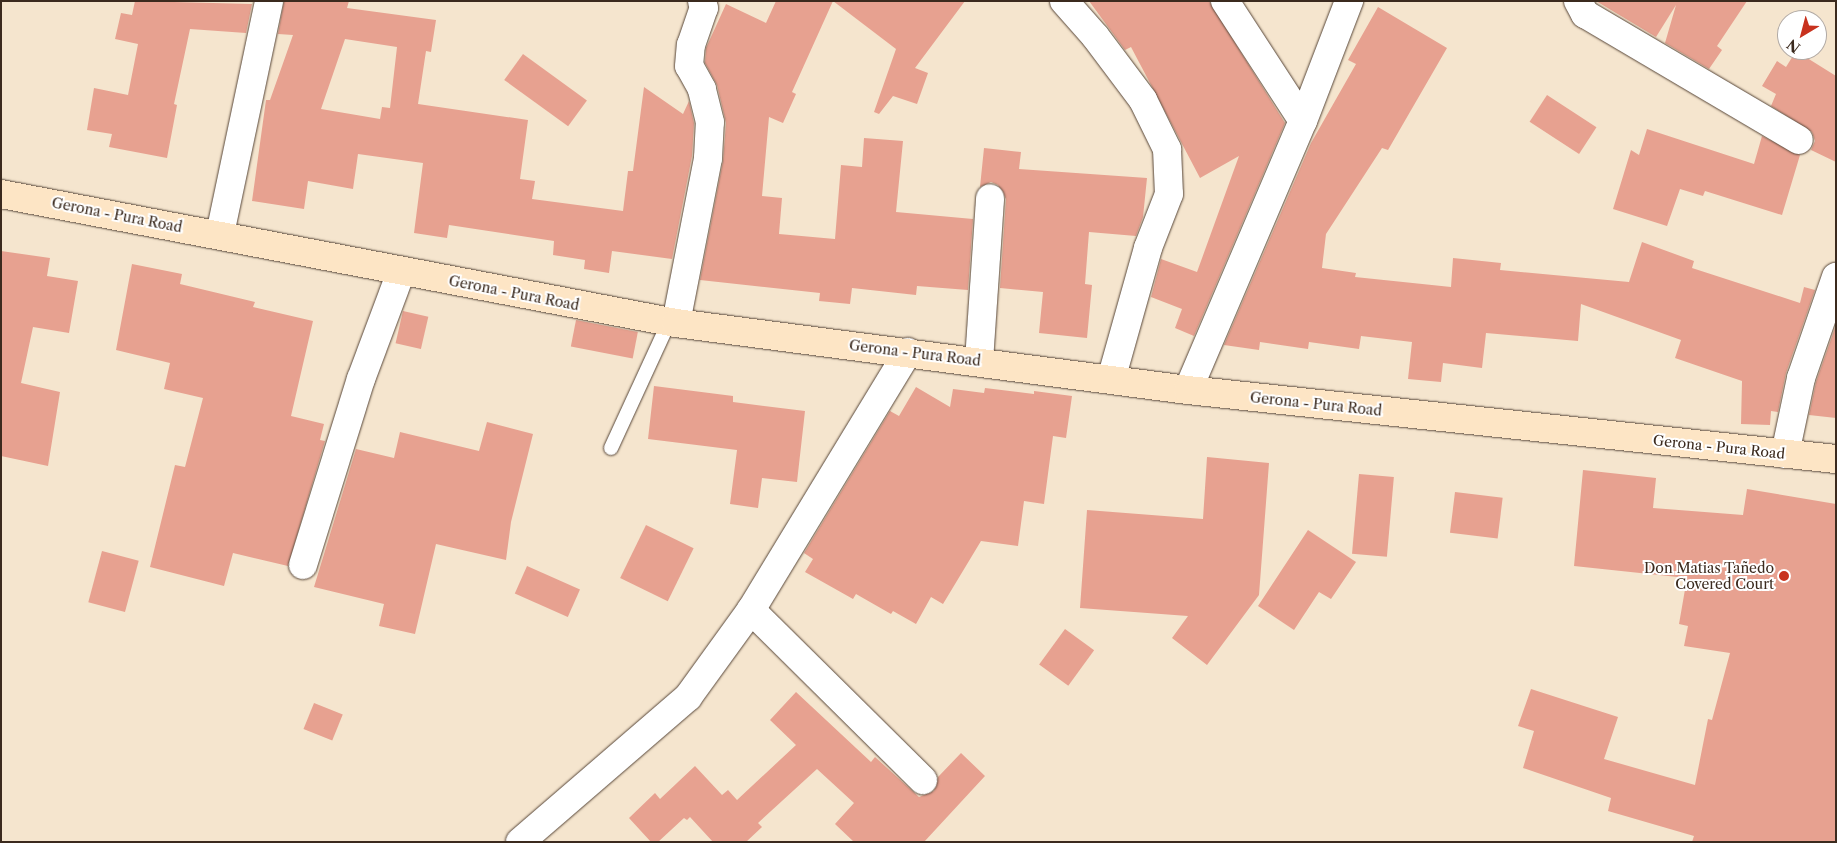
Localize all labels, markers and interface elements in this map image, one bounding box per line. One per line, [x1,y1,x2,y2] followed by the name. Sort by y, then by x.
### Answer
[1777,10,1827,60] north arrow
[1783,35,1804,57] text: N
[50,194,184,236] street label: Gerona - Pura Road
[447,272,581,314] street label: Gerona - Pura Road
[848,337,982,369] street label: Gerona - Pura Road
[1249,389,1383,419] street label: Gerona - Pura Road
[1652,432,1786,462] street label: Gerona - Pura Road
[1644,560,1774,592] place label: Don Matias Tañedo Covered Court
[1778,570,1790,582] marker: Don Matias Tañedo Covered Court

